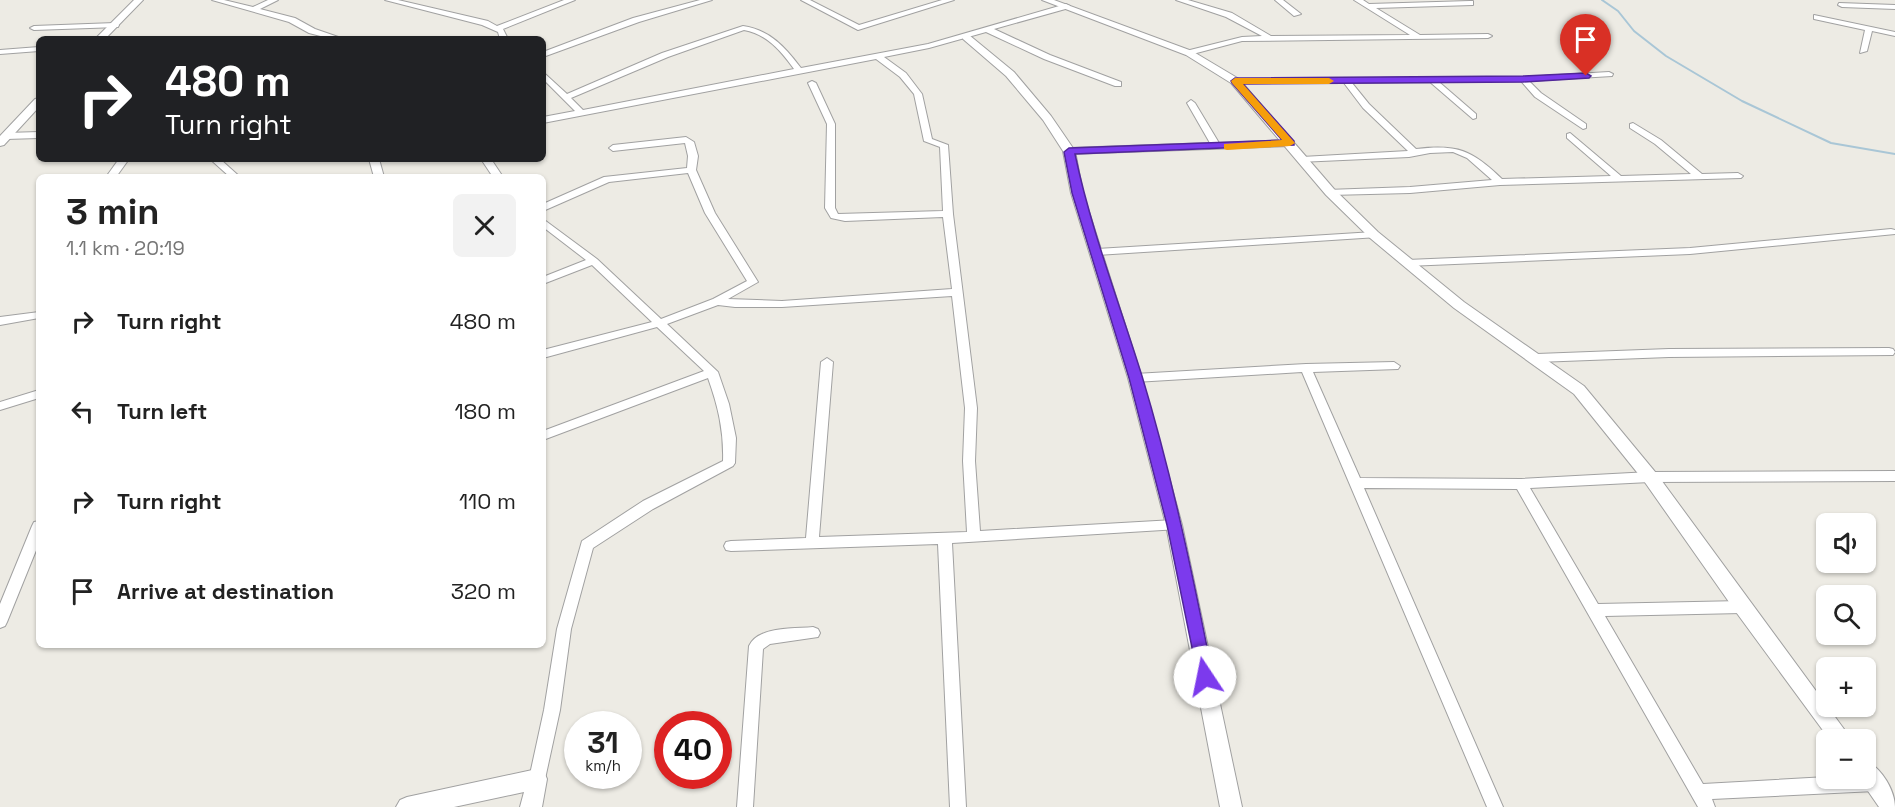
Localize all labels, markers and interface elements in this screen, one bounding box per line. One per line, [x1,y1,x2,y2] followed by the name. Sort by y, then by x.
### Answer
[1560,14,1611,76] pin
[1569,23,1602,56] icon: arrive
[165,55,291,108] text: 480 m
[66,60,144,138] icon: right
[165,107,292,142] text: Turn right
[66,189,160,235] text: 3 min
[453,194,516,257] button: close
[66,235,185,261] text: 1.1 km · 20:19
[66,305,99,338] icon: right
[117,307,222,335] text: Turn right
[450,307,516,335] text: 480 m
[66,395,99,428] icon: left
[117,397,207,425] text: Turn left
[454,397,516,425] text: 180 m
[66,485,99,518] icon: right
[117,487,222,515] text: Turn right
[459,487,516,515] text: 110 m
[1816,513,1876,789] map controls
[1816,513,1876,573] button: sound
[66,575,99,608] icon: arrive
[117,577,334,605] text: Arrive at destination
[451,577,516,605] text: 320 m
[1816,585,1876,645] button: search
[1173,645,1237,709] position arrow
[1816,657,1876,717] button: +
[654,711,732,789] speed limit sign: 40
[587,723,619,762] text: 31
[1816,729,1876,789] button: −
[585,756,621,775] text: km/h

